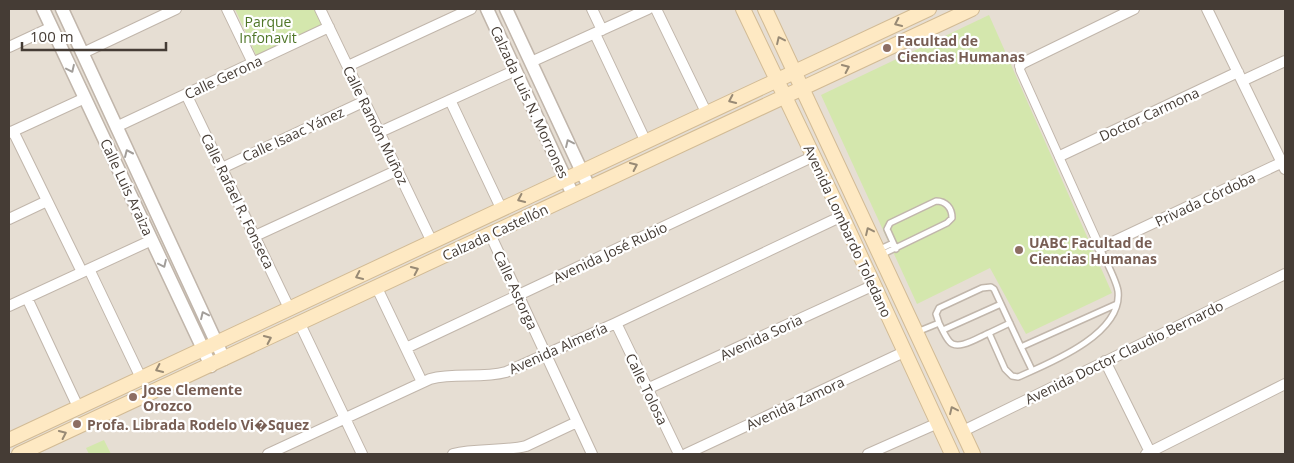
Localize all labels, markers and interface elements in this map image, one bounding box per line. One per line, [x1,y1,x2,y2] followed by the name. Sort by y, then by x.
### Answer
[239,12,297,47] park label: Parque Infonavit
[894,17,903,27] one-way arrow
[22,20,166,52] scale bar
[486,23,574,182] street label: Calzada Luis N. Morrones
[30,26,74,46] text: 100 m
[897,31,1025,66] place label: Facultad de Ciencias Humanas
[775,36,786,45] one-way arrow
[881,42,893,54] marker: Facultad de Ciencias Humanas
[181,51,265,103] street label: Calle Gerona
[339,62,413,188] street label: Calle Ramón Muñoz
[841,63,850,74] one-way arrow
[65,64,76,73] one-way arrow
[1096,83,1202,145] street label: Doctor Carmona
[728,94,737,104] one-way arrow
[239,102,347,166] street label: Calle Isaac Yánez
[197,130,279,272] street label: Calle Rafael R. Fonseca
[96,135,158,239] street label: Calle Luis Araiza
[564,139,575,148] one-way arrow
[800,142,896,320] street label: Avenida Lombardo Toledano
[124,149,135,158] one-way arrow
[628,163,637,173] one-way arrow
[1152,167,1258,231] street label: Privada Córdoba
[518,192,527,202] one-way arrow
[439,199,551,265] street label: Calzada Castellón
[550,217,670,287] street label: Avenida José Rubio
[865,227,876,236] one-way arrow
[1029,233,1157,268] place label: UABC Facultad de Ciencias Humanas
[1013,244,1025,256] marker: UABC Facultad de Ciencias Humanas
[489,247,543,333] street label: Calle Astorga
[157,259,167,268] one-way arrow
[410,265,419,276] one-way arrow
[355,270,364,280] one-way arrow
[1022,296,1226,408] street label: Avenida Doctor Claudio Bernardo
[717,310,805,364] street label: Avenida Soria
[199,311,210,320] one-way arrow
[506,318,610,378] street label: Avenida Almería
[263,334,272,345] one-way arrow
[621,350,673,428] street label: Calle Tolosa
[155,363,164,374] one-way arrow
[743,372,847,434] street label: Avenida Zamora
[141,380,242,415] place label: Jose Clemente Orozco
[127,391,139,403] marker: Jose Clemente Orozco
[949,406,959,415] one-way arrow
[87,415,309,434] place label: Profa. Librada Rodelo Vi�Squez
[71,418,83,430] marker: Profa. Librada Rodelo Vi�Squez
[58,430,67,440] one-way arrow

